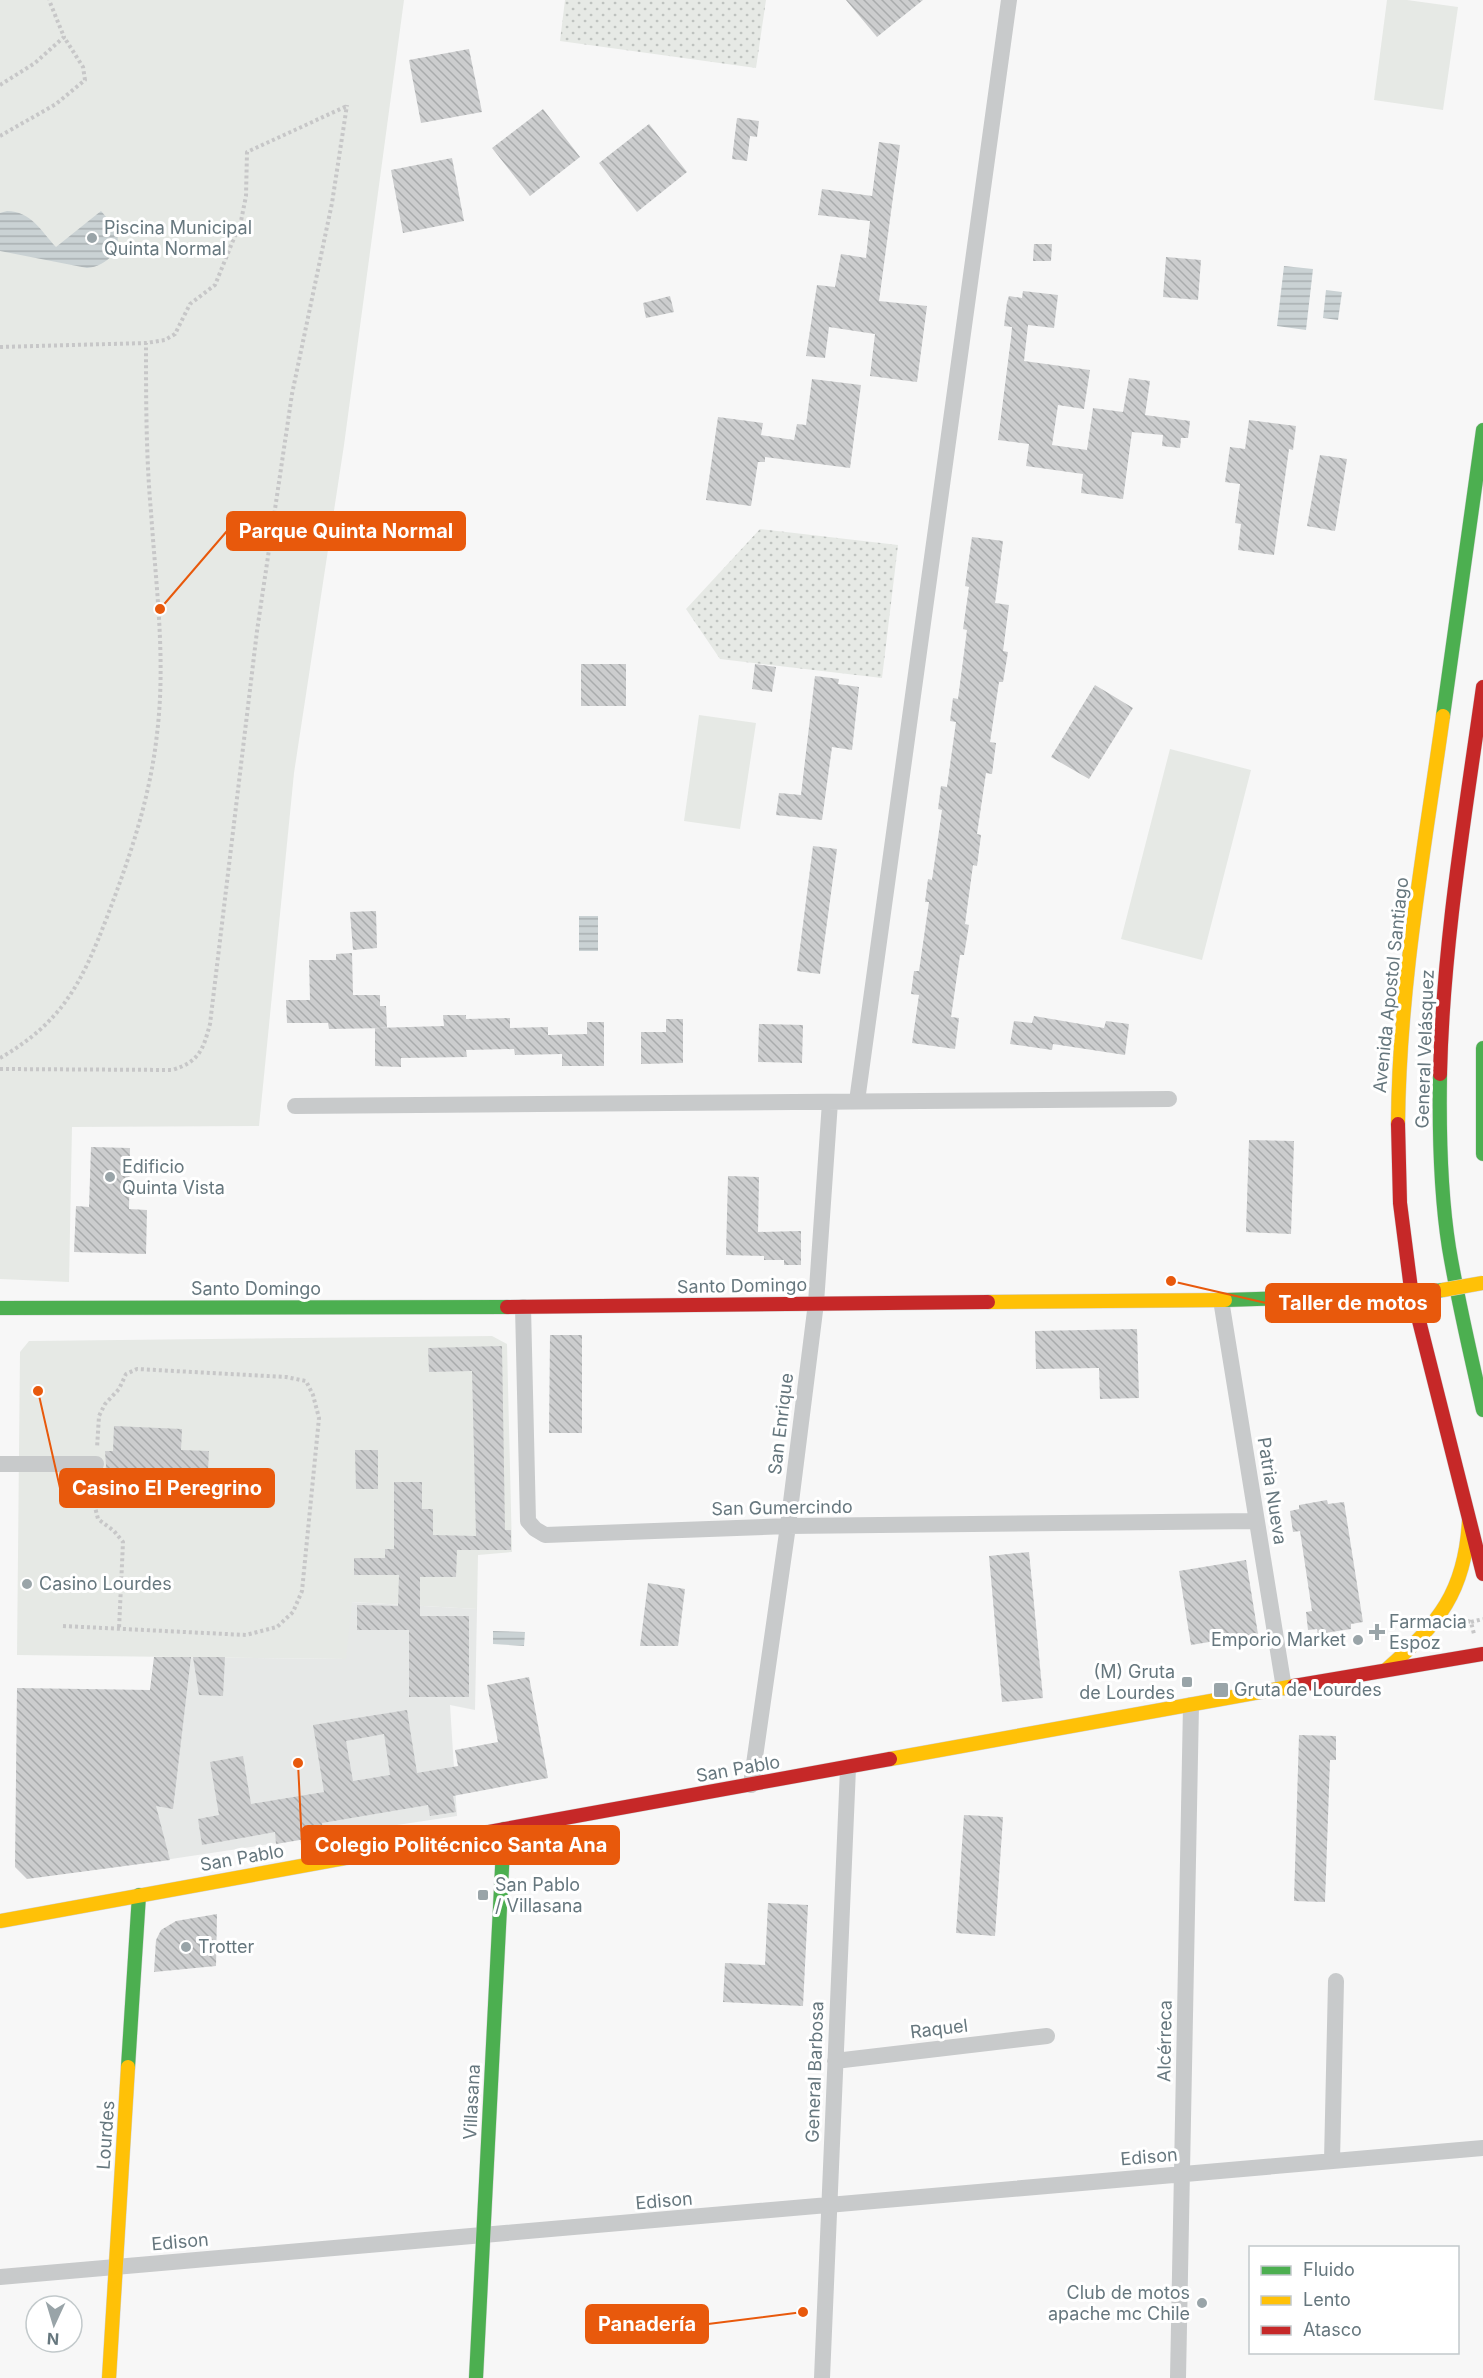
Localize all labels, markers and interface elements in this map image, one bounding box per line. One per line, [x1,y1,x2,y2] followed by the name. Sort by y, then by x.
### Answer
[104,217,252,259] place label: Piscina Municipal Quinta Normal
[85,231,99,245] marker: Piscina Municipal Quinta Normal
[227,512,465,550] callout: Parque Quinta Normal
[239,519,453,543] text: Parque Quinta Normal
[1369,876,1412,1094] street label: Avenida Apostol Santiago
[1411,969,1438,1129] street label: General Velásquez
[122,1156,225,1198] place label: Edificio Quinta Vista
[103,1170,117,1184] marker: Edificio Quinta Vista
[677,1274,807,1297] street label: Santo Domingo
[191,1278,321,1299] street label: Santo Domingo
[1266,1284,1440,1322] callout: Taller de motos
[1278,1291,1428,1315] text: Taller de motos
[764,1372,797,1476] street label: San Enrique
[1254,1436,1291,1546] street label: Patria Nueva
[60,1469,274,1507] callout: Casino El Peregrino
[72,1476,262,1500] text: Casino El Peregrino
[711,1496,853,1519] street label: San Gumercindo
[39,1573,172,1594] place label: Casino Lourdes
[20,1577,34,1591] marker: Casino Lourdes
[1389,1611,1467,1653] place label: Farmacia Espoz
[1370,1625,1384,1639] marker: Farmacia Espoz
[1211,1629,1346,1650] place label: Emporio Market
[1351,1633,1365,1647] marker: Emporio Market
[1079,1661,1175,1703] place label: (M) Gruta de Lourdes
[1180,1675,1194,1689] marker: (M) Gruta de Lourdes
[1234,1679,1382,1700] place label: Gruta de Lourdes
[1212,1681,1230,1699] marker: Gruta de Lourdes
[694,1751,782,1786] street label: San Pablo
[302,1826,619,1864] callout: Colegio Politécnico Santa Ana
[315,1833,607,1857] text: Colegio Politécnico Santa Ana
[198,1840,286,1875] street label: San Pablo
[495,1874,583,1916] place label: San Pablo / Villasana
[476,1888,490,1902] marker: San Pablo / Villasana
[198,1936,255,1957] place label: Trotter
[179,1940,193,1954] marker: Trotter
[1153,2000,1176,2082] street label: Alcérreca
[802,2001,827,2143] street label: General Barbosa
[909,2015,969,2042] street label: Raquel
[459,2063,484,2140] street label: Villasana
[93,2100,118,2170] street label: Lourdes
[1120,2144,1178,2169] street label: Edison
[635,2188,693,2213] street label: Edison
[151,2229,209,2254] street label: Edison
[1249,2246,1459,2354] legend
[1303,2259,1355,2280] text: Fluido
[1048,2282,1190,2324] place label: Club de motos apache mc Chile
[1303,2289,1351,2310] text: Lento
[24,2294,84,2354] north arrow
[1195,2296,1209,2310] marker: Club de motos apache mc Chile
[586,2305,708,2343] callout: Panadería
[598,2312,696,2336] text: Panadería
[1303,2319,1362,2340] text: Atasco
[46,2329,60,2349] text: N

